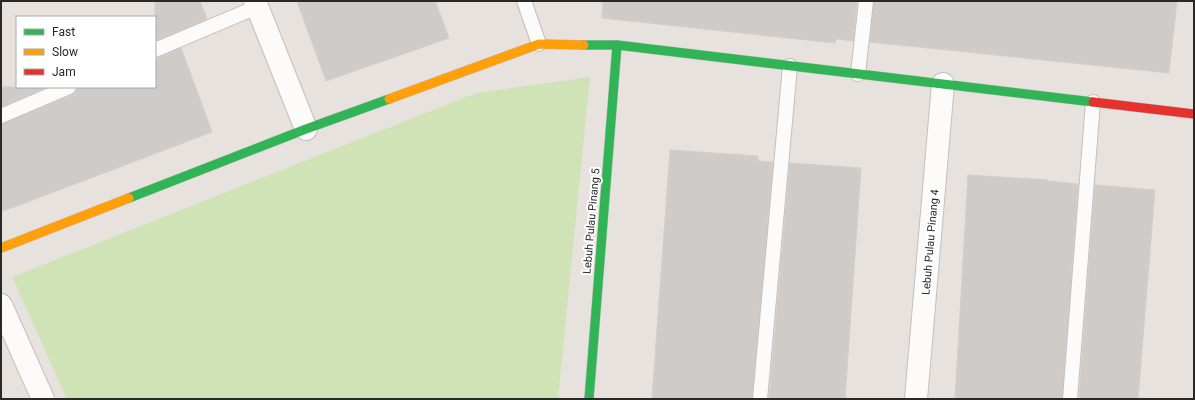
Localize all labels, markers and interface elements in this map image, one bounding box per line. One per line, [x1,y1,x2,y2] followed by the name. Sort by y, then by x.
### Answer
[16,16,156,88] legend
[52,25,75,39] text: Fast
[52,45,78,59] text: Slow
[52,65,76,79] text: Jam
[580,168,603,274] street label: Lebuh Pulau Pinang 5
[919,189,942,295] street label: Lebuh Pulau Pinang 4

